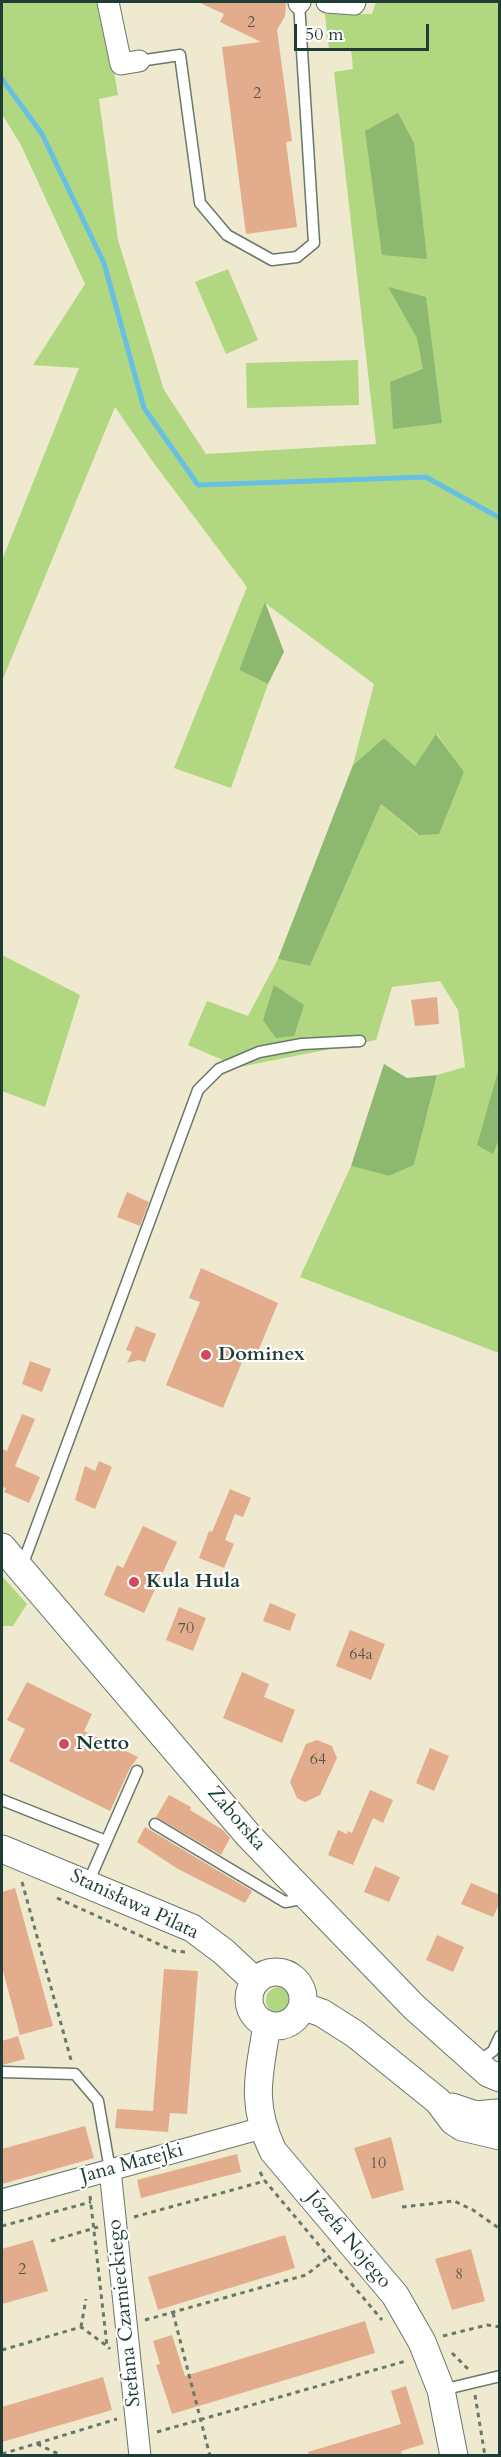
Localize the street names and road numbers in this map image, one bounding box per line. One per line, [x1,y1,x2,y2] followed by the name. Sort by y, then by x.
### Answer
[201,1782,271,1856] street label: Zaborska
[66,1865,202,1945] street label: Stanisława Pilata
[78,2139,186,2189] street label: Jana Matejki
[300,2186,396,2294] street label: Józefa Nojego
[103,2218,147,2408] street label: Stefana Czarnieckiego

